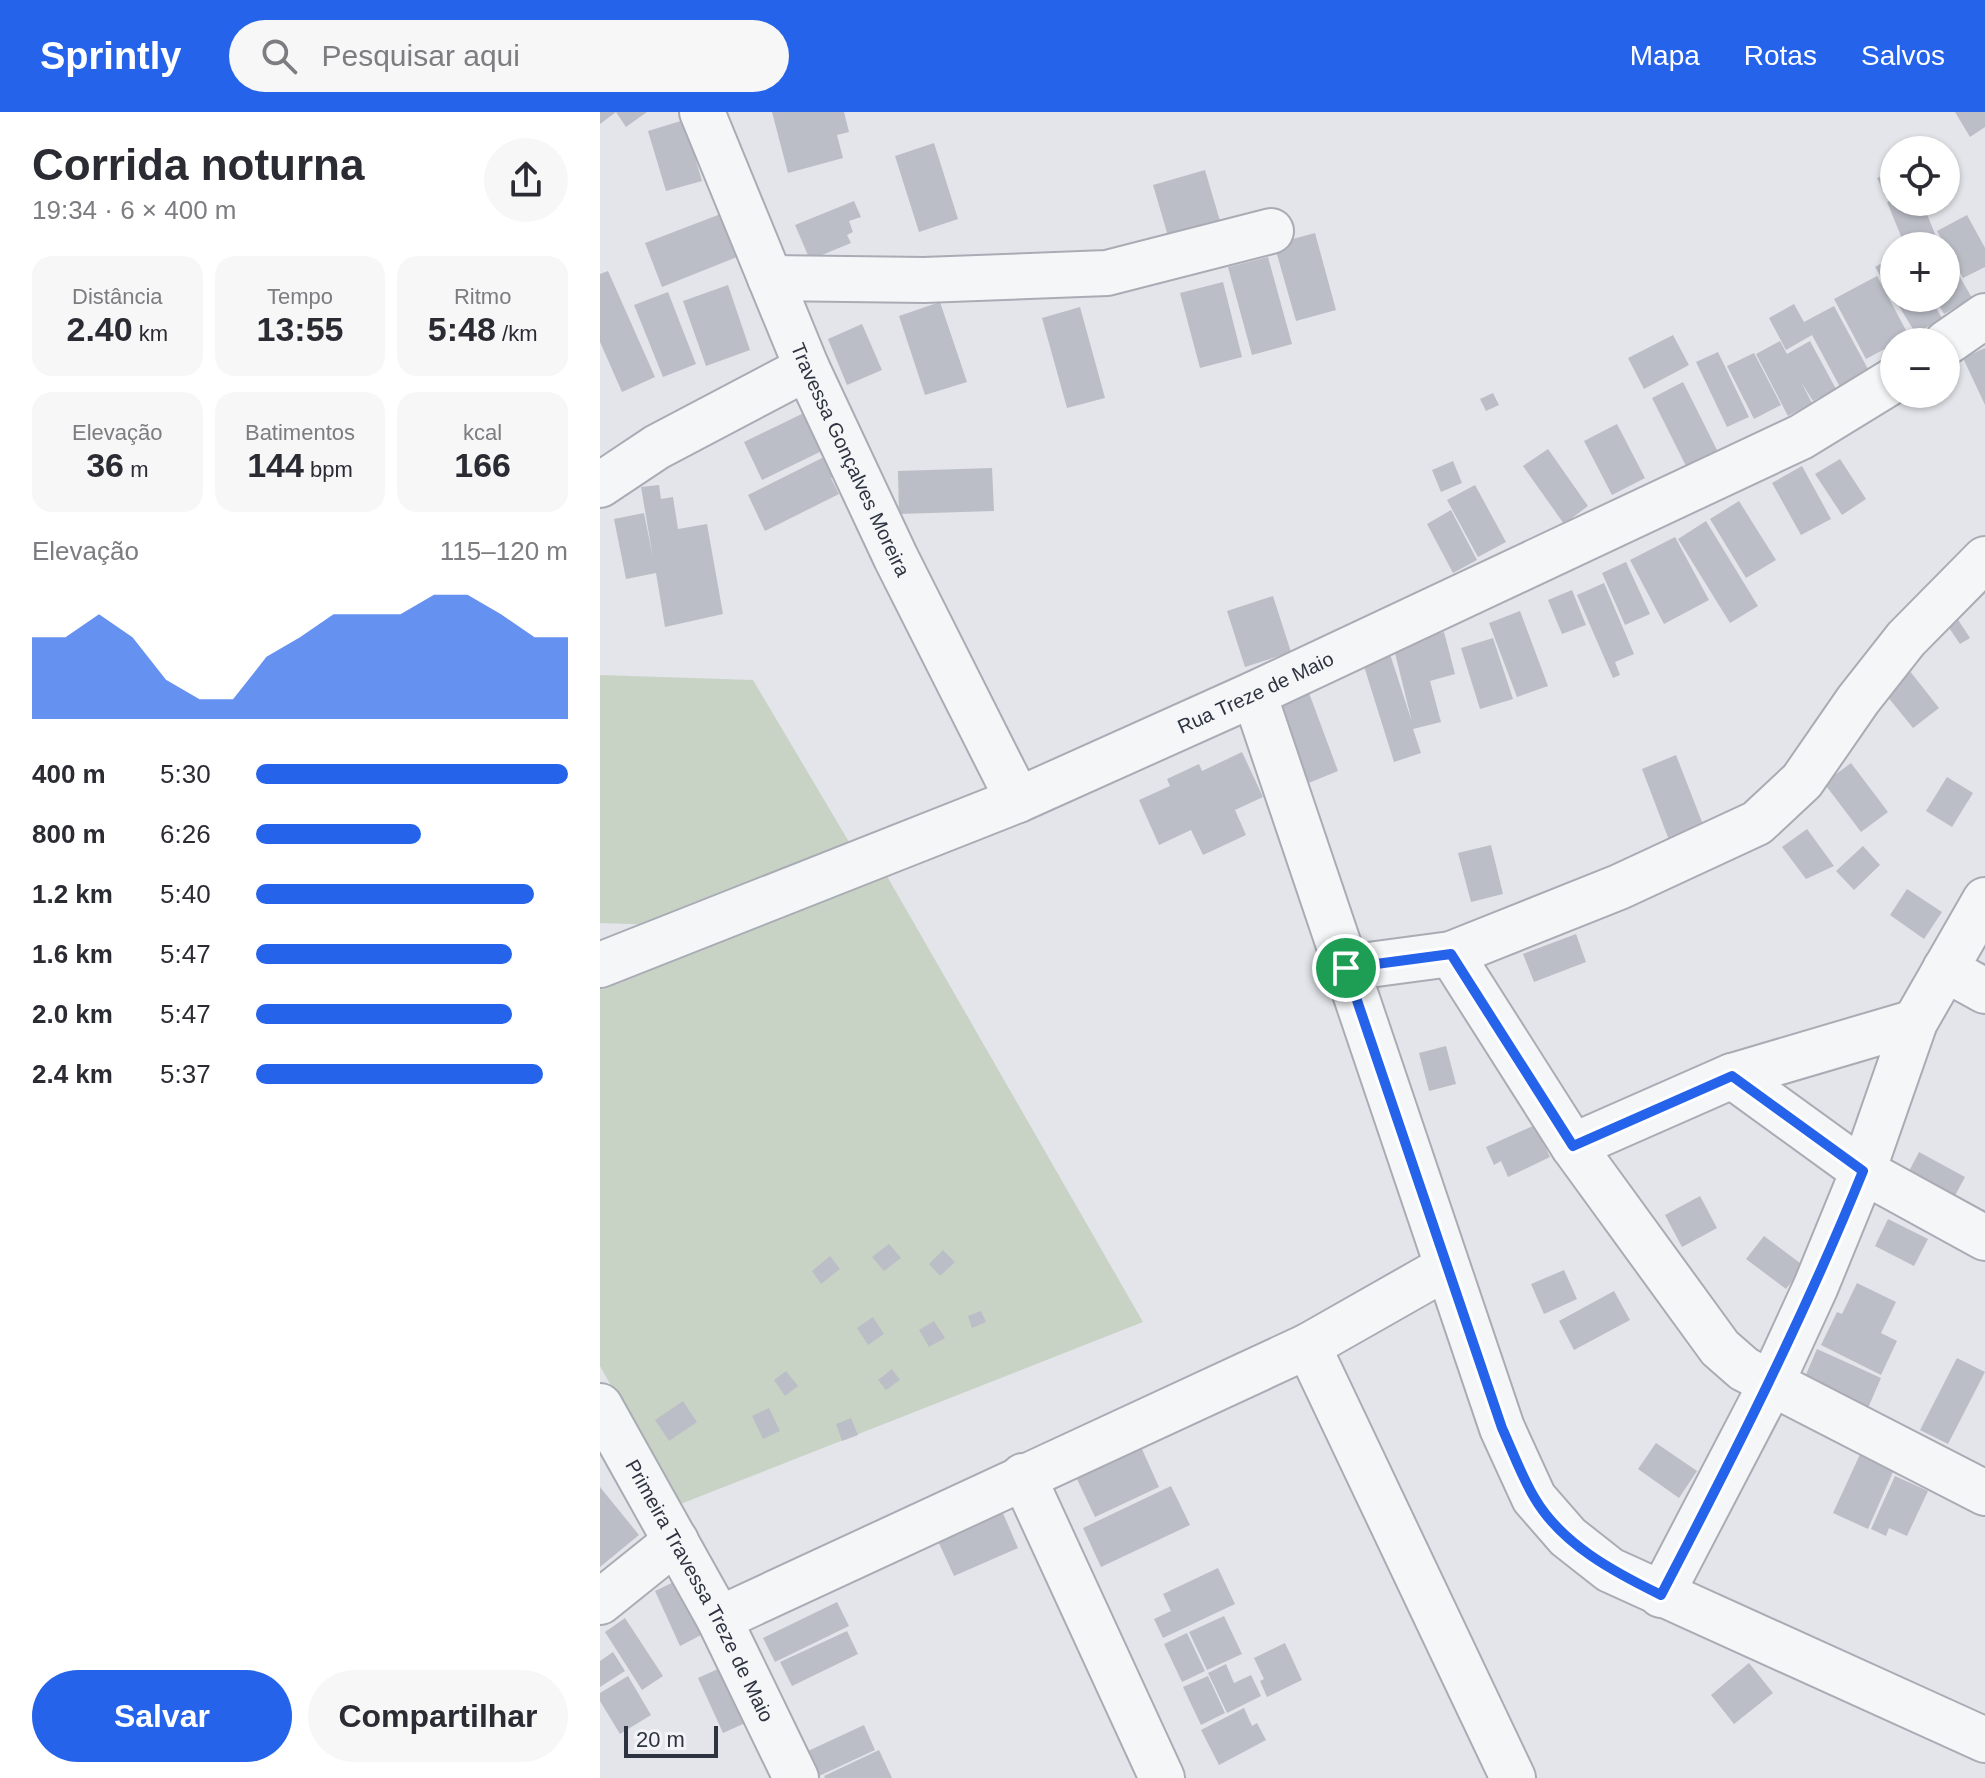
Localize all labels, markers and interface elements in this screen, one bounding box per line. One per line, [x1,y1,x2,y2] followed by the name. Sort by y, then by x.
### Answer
[229,20,789,92] search box
[257,34,301,78] icon: search
[40,35,181,77] text: Sprintly
[321,39,520,72] text: Pesquisar aqui
[1630,40,1700,71] text: Mapa
[1744,40,1817,71] text: Rotas
[1861,40,1945,71] text: Salvos
[1880,136,1960,408] map controls
[1880,136,1960,216] button: locate
[484,138,568,222] button: share
[32,140,364,189] text: Corrida noturna
[32,195,237,225] text: 19:34 · 6 × 400 m
[1880,232,1960,312] button: +
[72,284,163,309] text: Distância
[267,284,333,309] text: Tempo
[454,284,511,309] text: Ritmo
[67,310,133,348] text: 2.40
[257,310,343,348] text: 13:55
[428,310,496,348] text: 5:48
[133,321,168,346] text: km
[496,321,537,346] text: /km
[1880,328,1960,408] button: −
[787,340,915,581] street label: Travessa Gonçalves Moreira
[72,420,163,445] text: Elevação
[245,420,355,445] text: Batimentos
[463,420,502,445] text: kcal
[86,446,124,484] text: 36
[247,446,304,484] text: 144
[454,446,511,484] text: 166
[124,457,148,482] text: m
[304,457,353,482] text: bpm
[32,536,139,566] text: Elevação
[440,536,568,566] text: 115–120 m
[1174,647,1337,738] street label: Rua Treze de Maio
[32,759,106,789] text: 400 m
[160,759,211,789] text: 5:30
[32,819,106,849] text: 800 m
[160,819,211,849] text: 6:26
[32,879,113,909] text: 1.2 km
[160,879,211,909] text: 5:40
[1312,934,1380,1002] pin
[32,939,113,969] text: 1.6 km
[160,939,211,969] text: 5:47
[1324,946,1368,990] icon: arrive
[32,999,113,1029] text: 2.0 km
[160,999,211,1029] text: 5:47
[32,1059,113,1089] text: 2.4 km
[160,1059,211,1089] text: 5:37
[621,1456,778,1725] street label: Primeira Travessa Treze de Maio
[32,1670,292,1762] button: Salvar
[308,1670,568,1762] button: Compartilhar
[624,1722,718,1758] scale bar
[636,1727,685,1752] text: 20 m

